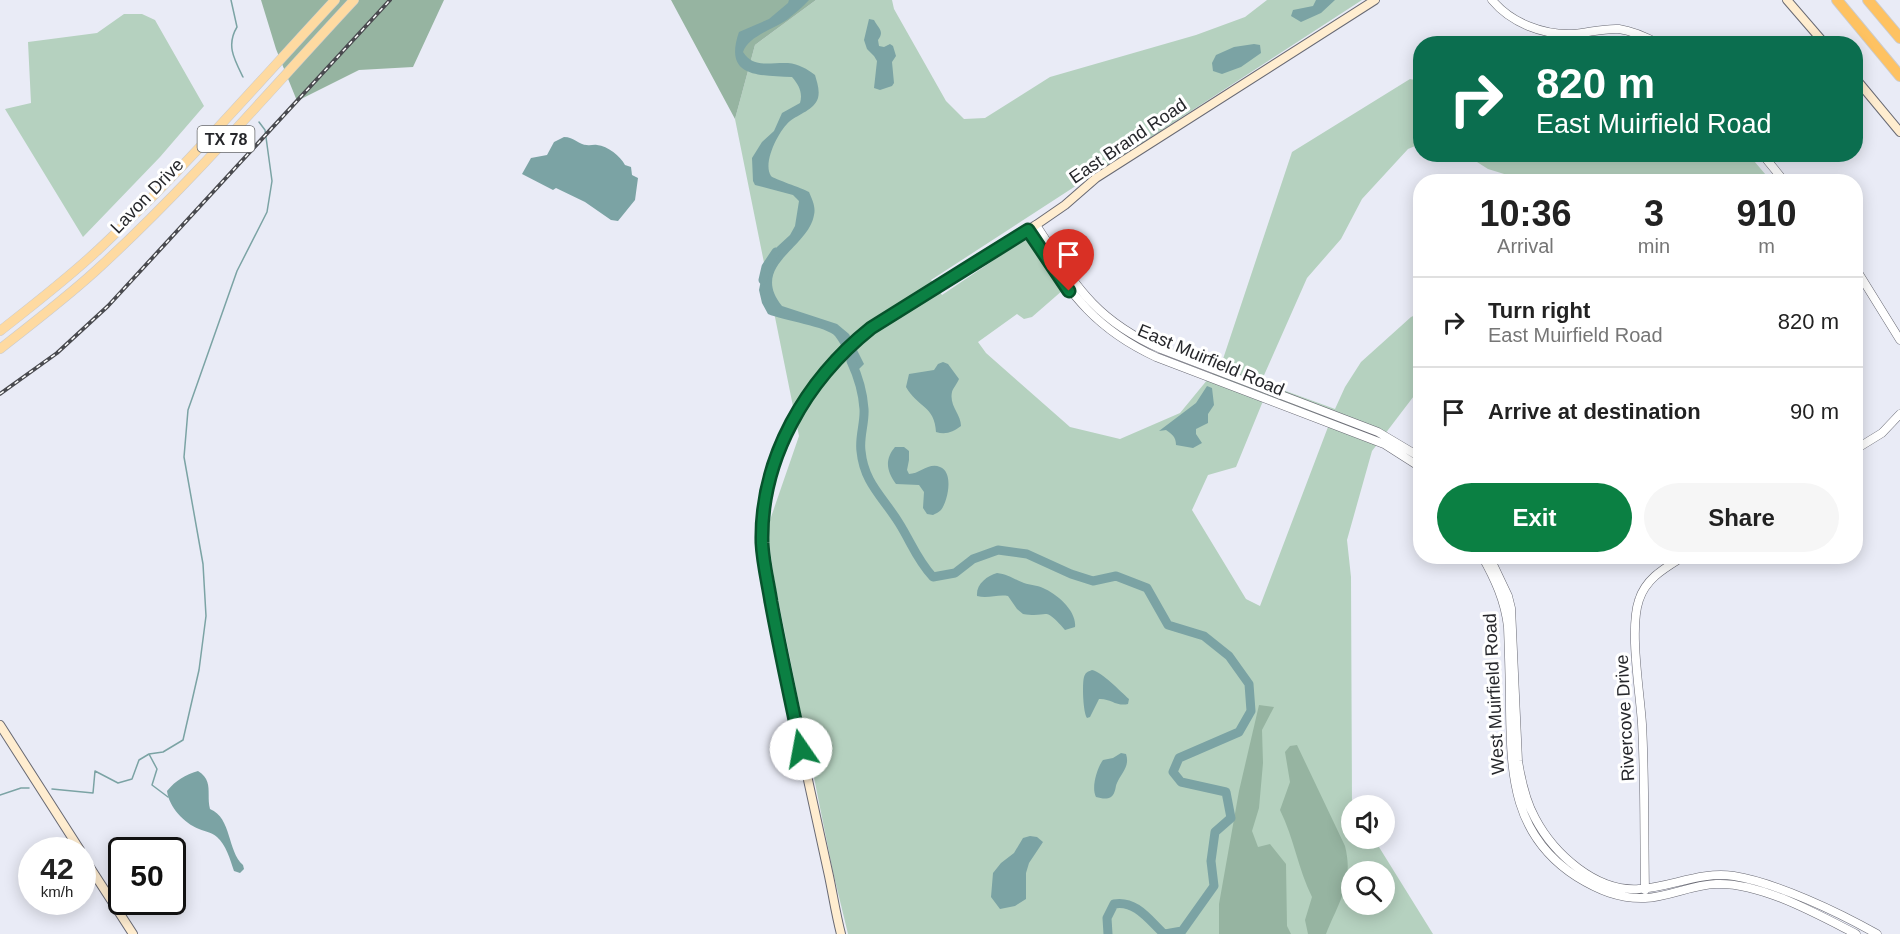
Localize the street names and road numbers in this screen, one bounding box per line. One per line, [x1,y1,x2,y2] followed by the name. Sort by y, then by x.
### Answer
[1066,94,1190,188] street label: East Brand Road
[198,126,254,152] road number: TX 78
[106,155,188,237] street label: Lavon Drive
[1135,320,1287,400] street label: East Muirfield Road
[1480,613,1508,775] street label: West Muirfield Road
[1612,654,1638,782] street label: Rivercove Drive

